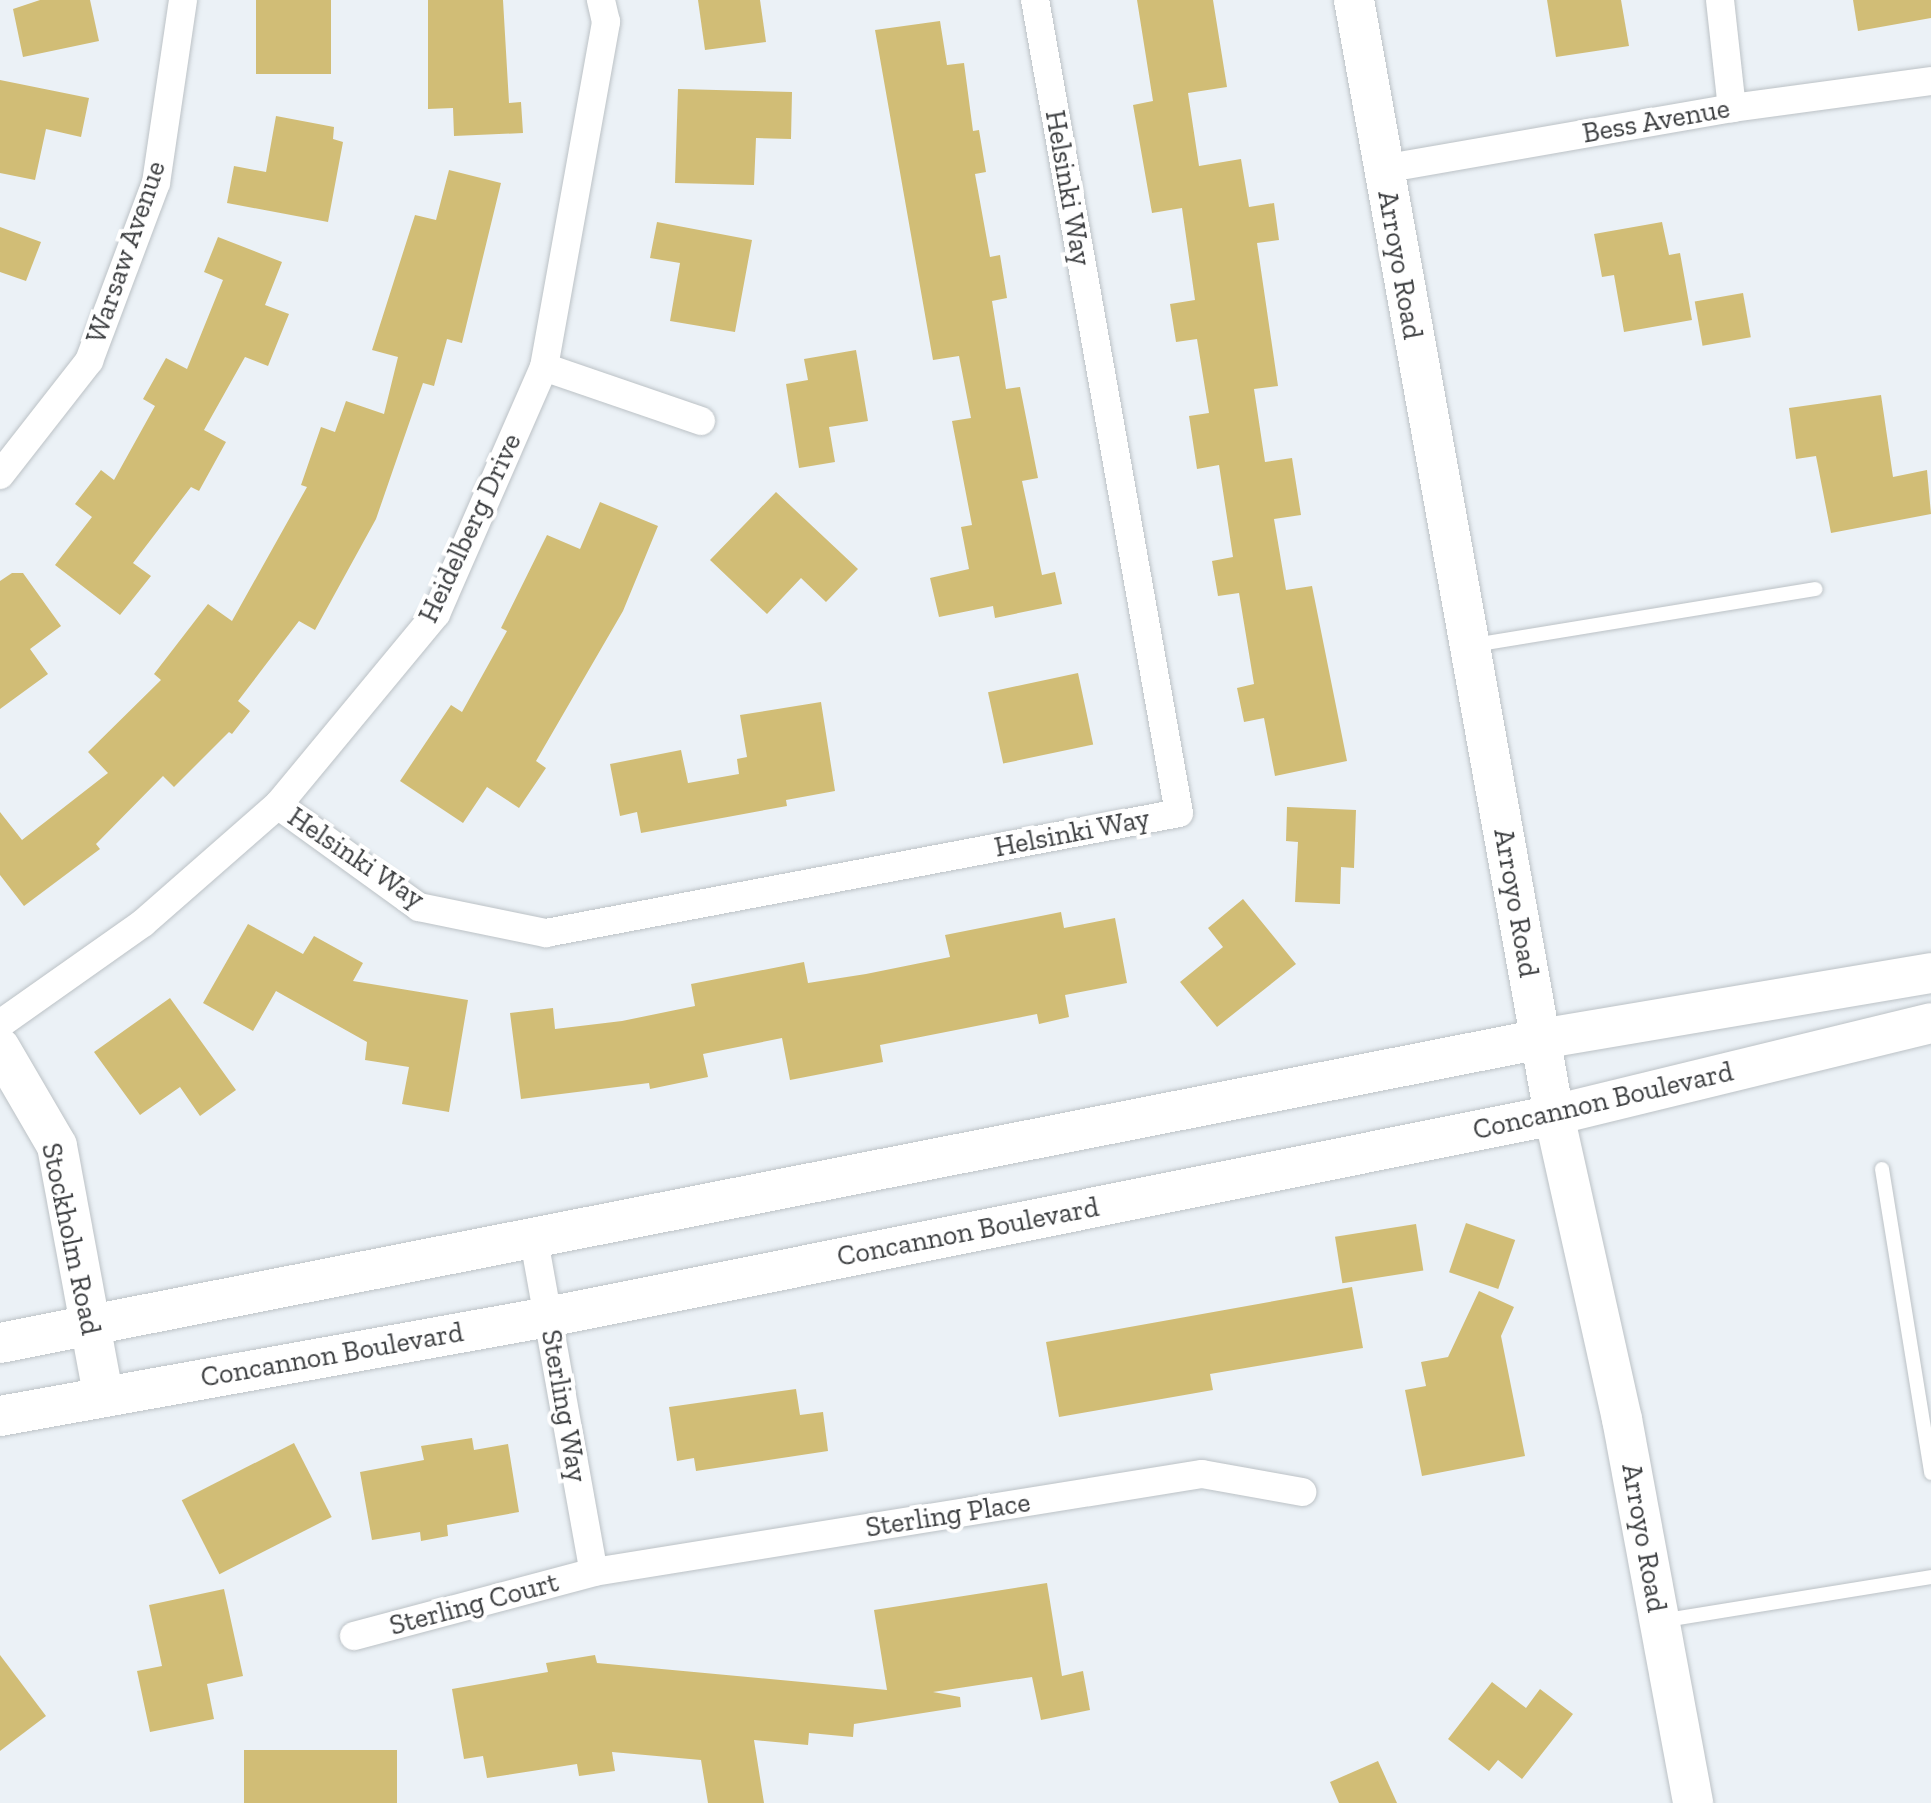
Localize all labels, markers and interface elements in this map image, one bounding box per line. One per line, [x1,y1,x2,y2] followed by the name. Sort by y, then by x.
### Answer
[1579,91,1733,151] street label: Bess Avenue
[1038,107,1098,269] street label: Helsinki Way
[79,156,173,348] street label: Warsaw Avenue
[1370,188,1430,342] street label: Arroyo Road
[411,428,529,628] street label: Heidelberg Drive
[281,800,431,916] street label: Helsinki Way
[991,801,1153,865] street label: Helsinki Way
[1486,826,1546,980] street label: Arroyo Road
[1470,1055,1736,1147] street label: Concannon Boulevard
[34,1140,108,1338] street label: Stockholm Road
[834,1190,1102,1274] street label: Concannon Boulevard
[198,1315,466,1395] street label: Concannon Boulevard
[534,1327,594,1485] street label: Sterling Way
[1614,1461,1674,1615] street label: Arroyo Road
[863,1485,1033,1545] street label: Sterling Place
[386,1565,562,1643] street label: Sterling Court

